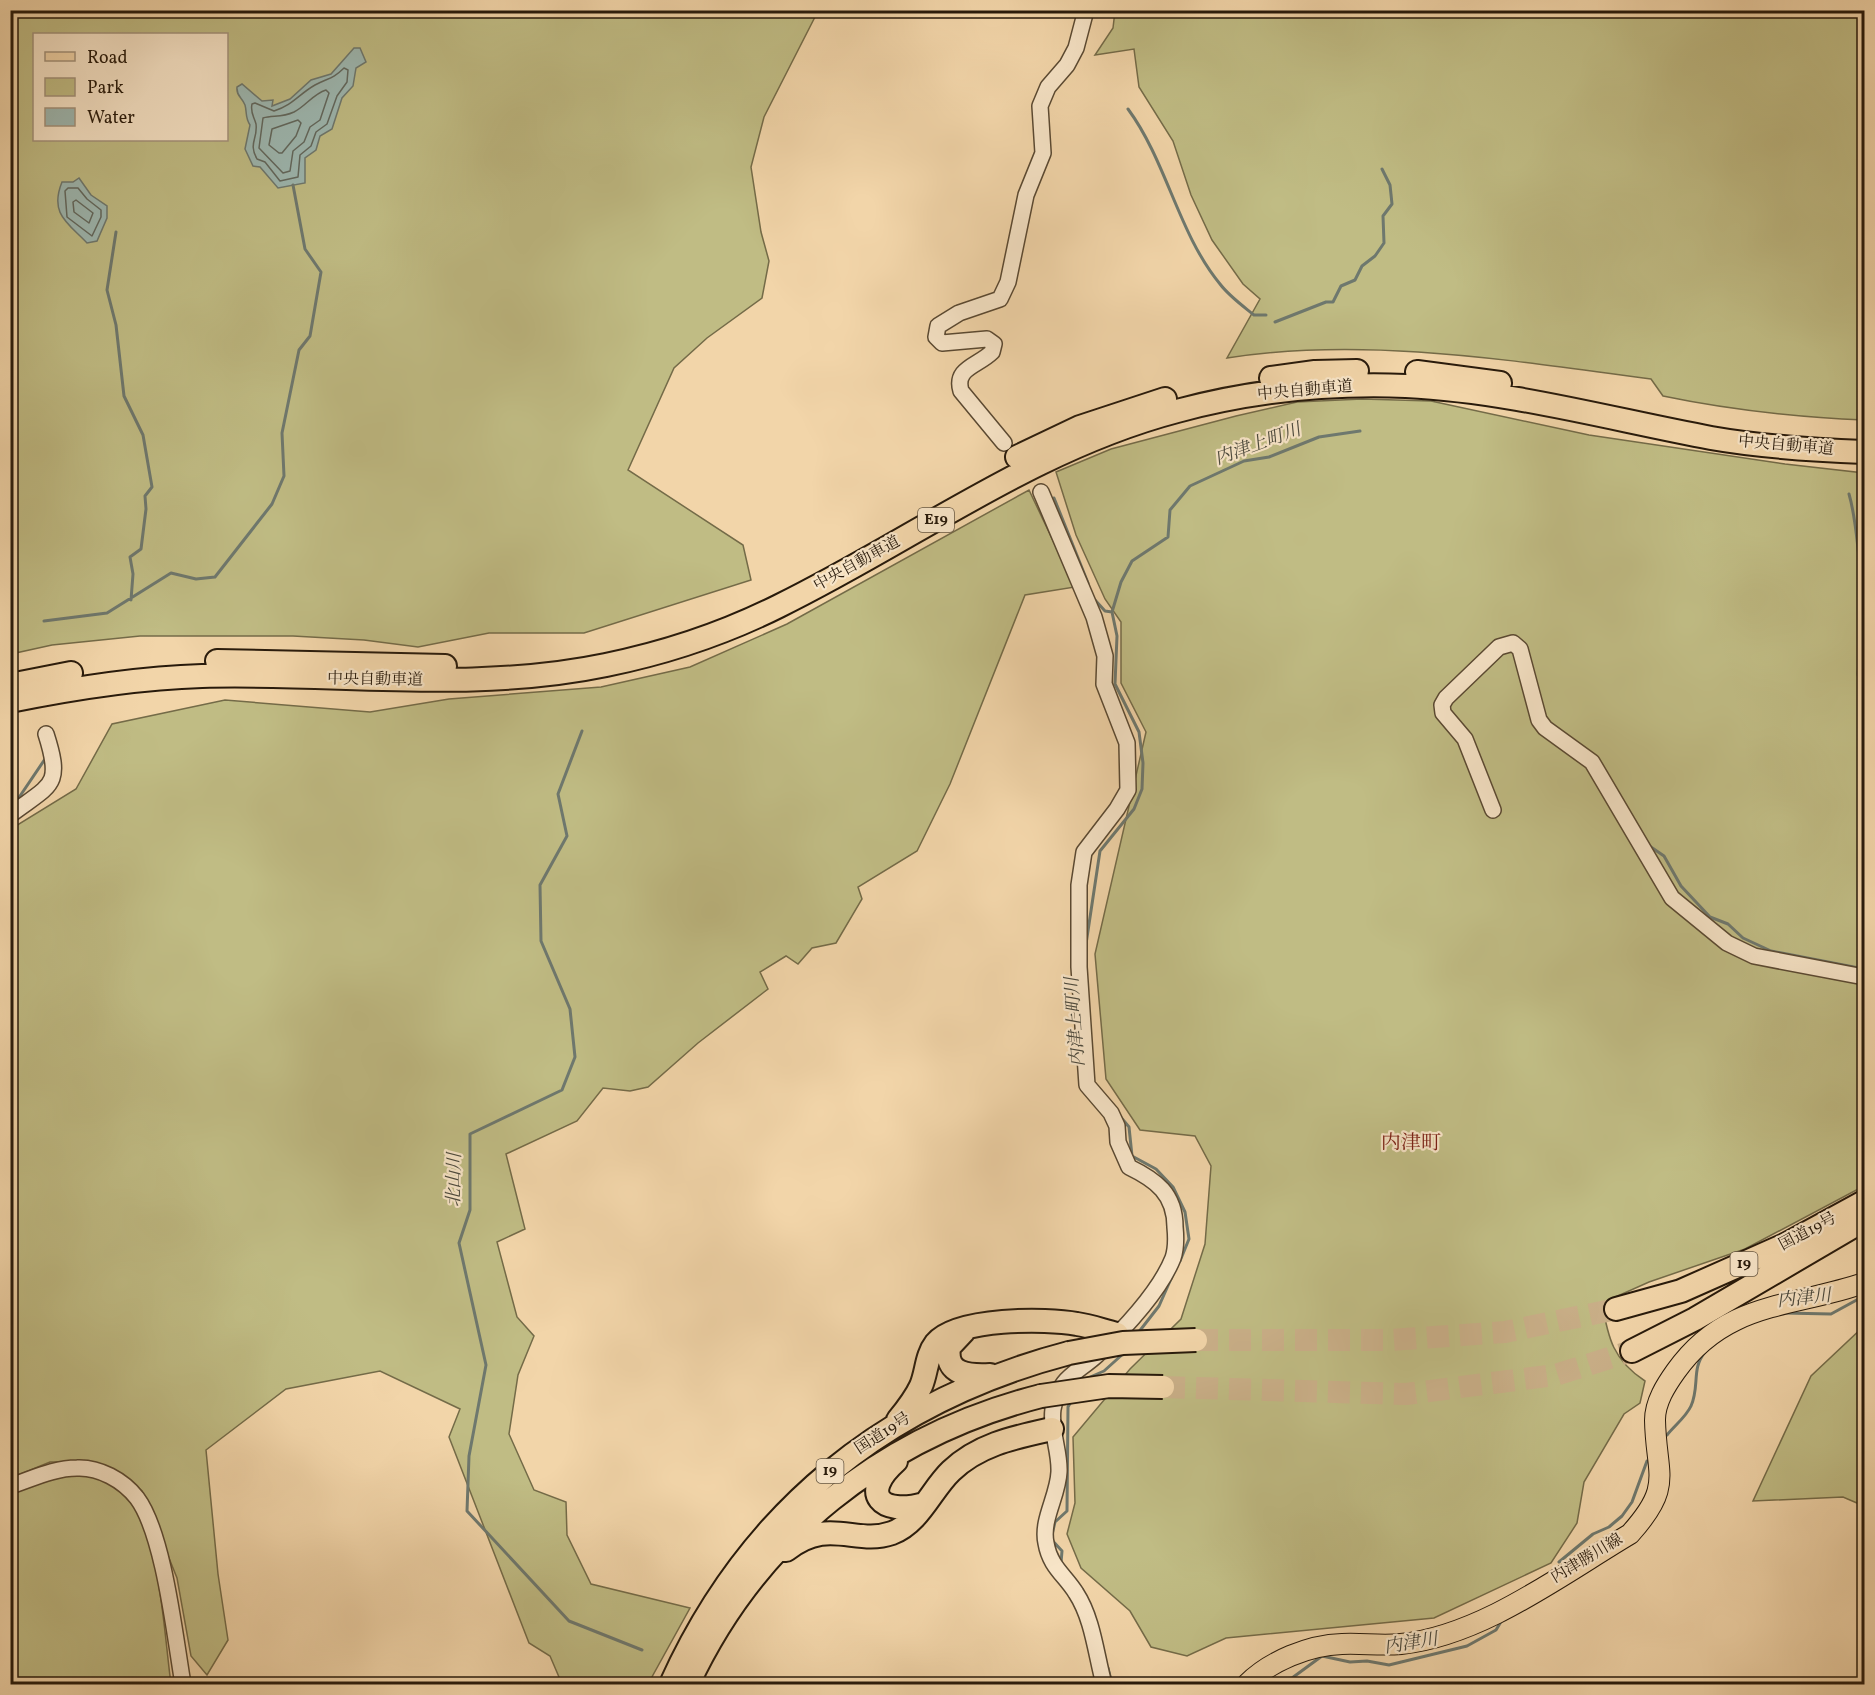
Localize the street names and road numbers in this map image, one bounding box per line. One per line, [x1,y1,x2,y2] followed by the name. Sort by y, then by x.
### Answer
[1256,376,1354,406] street label: 中央自動車道
[1737,431,1835,461] street label: 中央自動車道
[918,508,954,532] road number: E19
[810,531,904,597] street label: 中央自動車道
[327,668,423,692] street label: 中央自動車道
[1775,1208,1841,1256] street label: 国道19号
[1730,1252,1758,1276] road number: 19
[851,1408,915,1460] street label: 国道19号
[816,1459,844,1483] road number: 19
[1547,1529,1627,1589] street label: 内津勝川線

